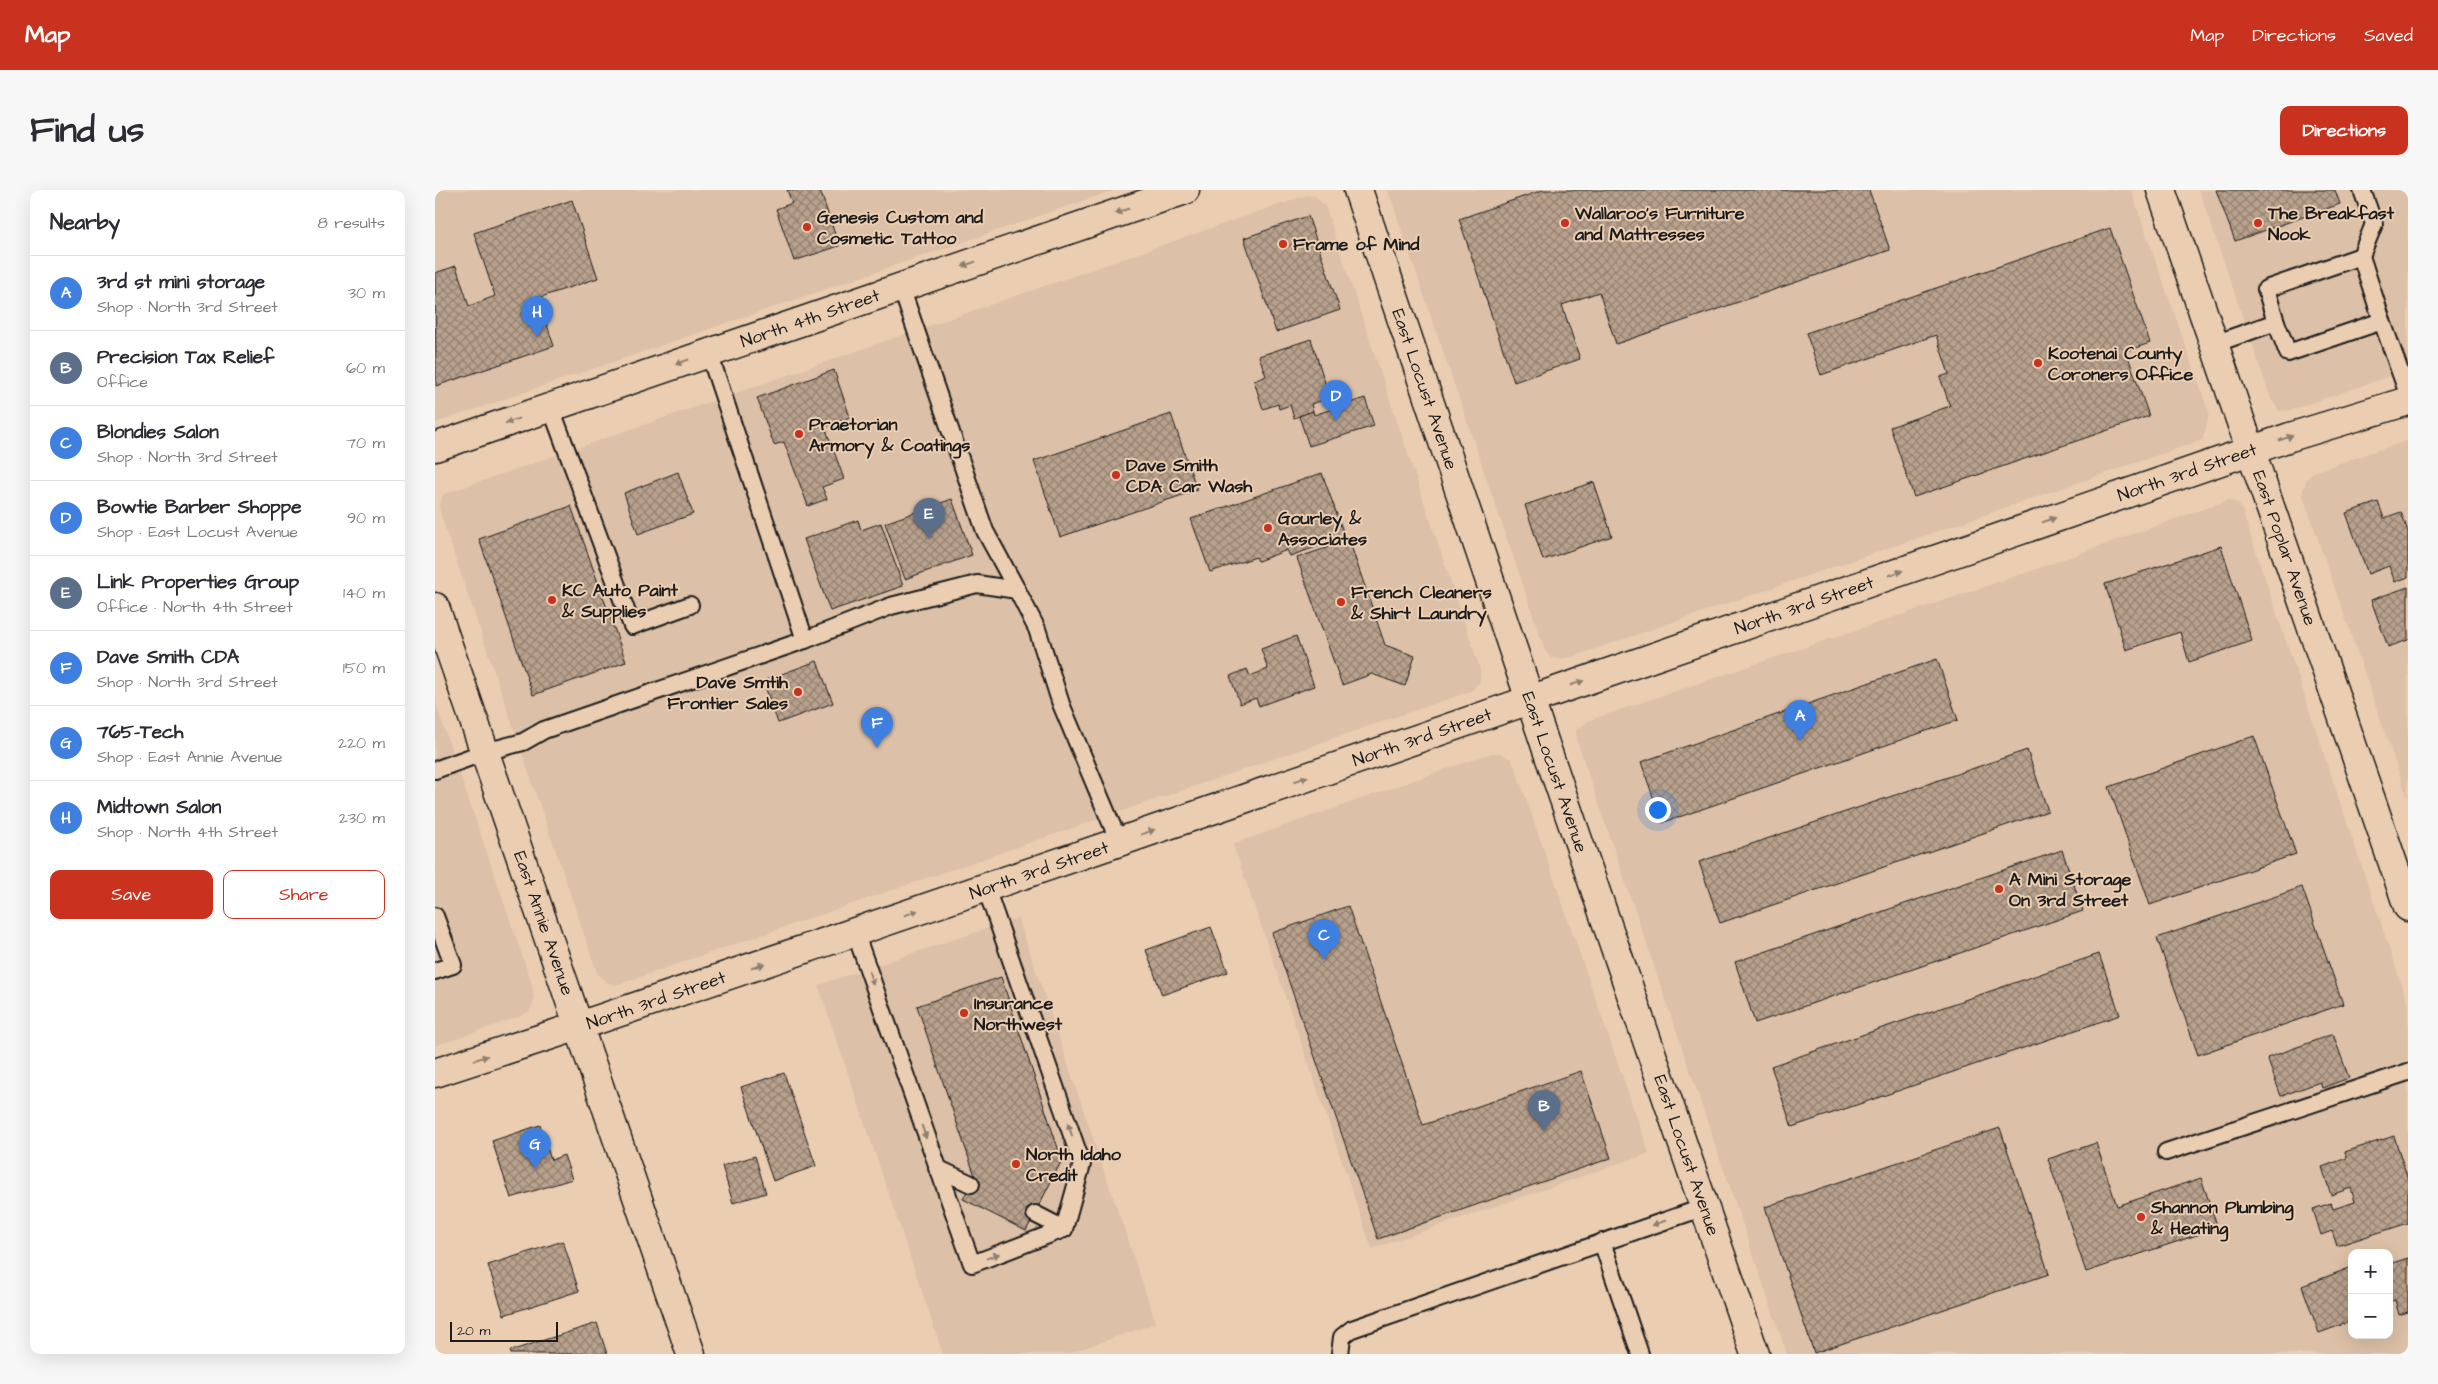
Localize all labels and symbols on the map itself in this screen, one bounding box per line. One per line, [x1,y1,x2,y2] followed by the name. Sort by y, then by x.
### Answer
[1574,201,1745,247] place label: Wallaroo's Furniture and Mattresses
[2267,201,2395,247] place label: The Breakfast Nook
[817,205,984,251] place label: Genesis Custom and Cosmetic Tattoo
[1115,208,1130,216] one-way arrow
[1559,217,1571,229] marker: Wallaroo's Furniture and Mattresses
[2252,217,2264,229] marker: The Breakfast Nook
[801,221,813,233] marker: Genesis Custom and Cosmetic Tattoo
[1293,232,1420,257] place label: Frame of Mind
[1277,238,1289,250] marker: Frame of Mind
[961,261,976,268] one-way arrow
[737,283,884,354] street label: North 4th Street
[521,296,553,337] pin: H
[1385,305,1464,473] street label: East Locust Avenue
[2048,341,2193,387] place label: Kootenai County Coroners Office
[2032,357,2044,369] marker: Kootenai County Coroners Office
[675,359,690,366] one-way arrow
[1320,380,1352,421] pin: D
[809,412,970,459] place label: Praetorian Armory & Coatings
[505,418,520,425] one-way arrow
[793,428,805,440] marker: Praetorian Armory & Coatings
[2278,434,2293,442] one-way arrow
[2114,437,2261,508] street label: North 3rd Street
[1126,453,1253,499] place label: Dave Smith CDA Car Wash
[2246,467,2323,629] street label: East Poplar Avenue
[1110,469,1122,481] marker: Dave Smith CDA Car Wash
[913,498,945,539] pin: E
[1278,506,1367,552] place label: Gourley & Associates
[2042,516,2057,523] one-way arrow
[1262,522,1274,534] marker: Gourley & Associates
[1888,569,1903,576] one-way arrow
[1731,570,1878,641] street label: North 3rd Street
[561,578,678,624] place label: KC Auto Paint & Supplies
[1350,580,1492,627] place label: French Cleaners & Shirt Laundry
[546,594,558,606] marker: KC Auto Paint & Supplies
[1335,596,1347,608] marker: French Cleaners & Shirt Laundry
[667,670,789,716] place label: Dave Smtih Frontier Sales
[1569,679,1584,686] one-way arrow
[792,686,804,698] marker: Dave Smtih Frontier Sales
[1515,688,1594,856] street label: East Locust Avenue
[1784,700,1816,741] pin: A
[1349,702,1496,773] street label: North 3rd Street
[861,707,893,748] pin: F
[1294,775,1309,782] one-way arrow
[1645,797,1671,823] your location
[1141,828,1156,836] one-way arrow
[966,835,1113,906] street label: North 3rd Street
[507,848,580,999] street label: East Annie Avenue
[2009,867,2132,913] place label: A Mini Storage On 3rd Street
[1993,883,2005,895] marker: A Mini Storage On 3rd Street
[904,909,919,916] one-way arrow
[1308,919,1340,960] pin: C
[750,961,765,969] one-way arrow
[583,965,730,1036] street label: North 3rd Street
[868,971,875,986] one-way arrow
[974,991,1063,1037] place label: Insurance Northwest
[958,1007,970,1019] marker: Insurance Northwest
[474,1054,489,1061] one-way arrow
[1647,1071,1726,1239] street label: East Locust Avenue
[1528,1090,1560,1131] pin: B
[1066,1122,1074,1137] one-way arrow
[920,1125,928,1140] one-way arrow
[519,1128,551,1169] pin: G
[1026,1142,1122,1188] place label: North Idaho Credit
[1010,1158,1022,1170] marker: North Idaho Credit
[2150,1195,2294,1242] place label: Shannon Plumbing & Heating
[2135,1211,2147,1223] marker: Shannon Plumbing & Heating
[1651,1220,1666,1227] one-way arrow
[985,1252,1000,1259] one-way arrow
[450,1319,557,1342] scale bar

